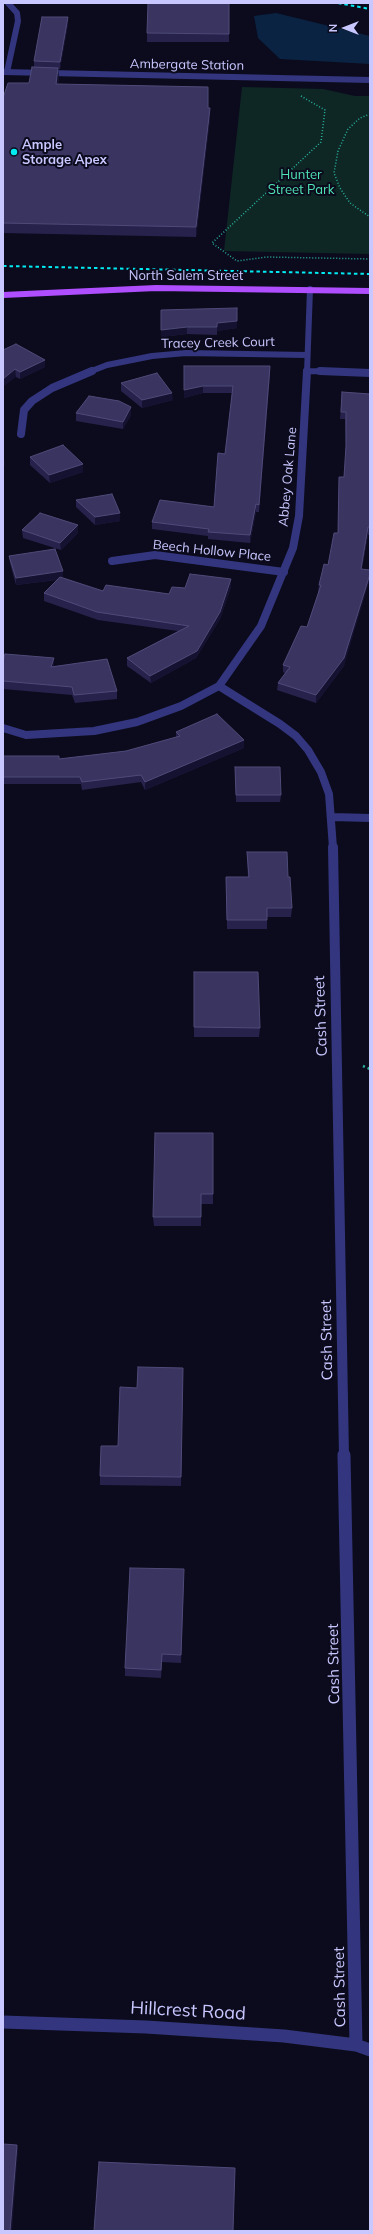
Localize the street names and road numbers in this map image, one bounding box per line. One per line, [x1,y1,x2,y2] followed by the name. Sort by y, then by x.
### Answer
[130,56,244,74] street label: Ambergate Station
[129,268,243,284] street label: North Salem Street
[161,334,275,352] street label: Tracey Creek Court
[276,427,300,527] street label: Abbey Oak Lane
[152,537,272,565] street label: Beech Hollow Place
[311,975,331,1057] street label: Cash Street
[317,1300,337,1380] street label: Cash Street
[324,1624,344,1704] street label: Cash Street
[330,1947,350,2027] street label: Cash Street
[130,1997,246,2025] street label: Hillcrest Road

